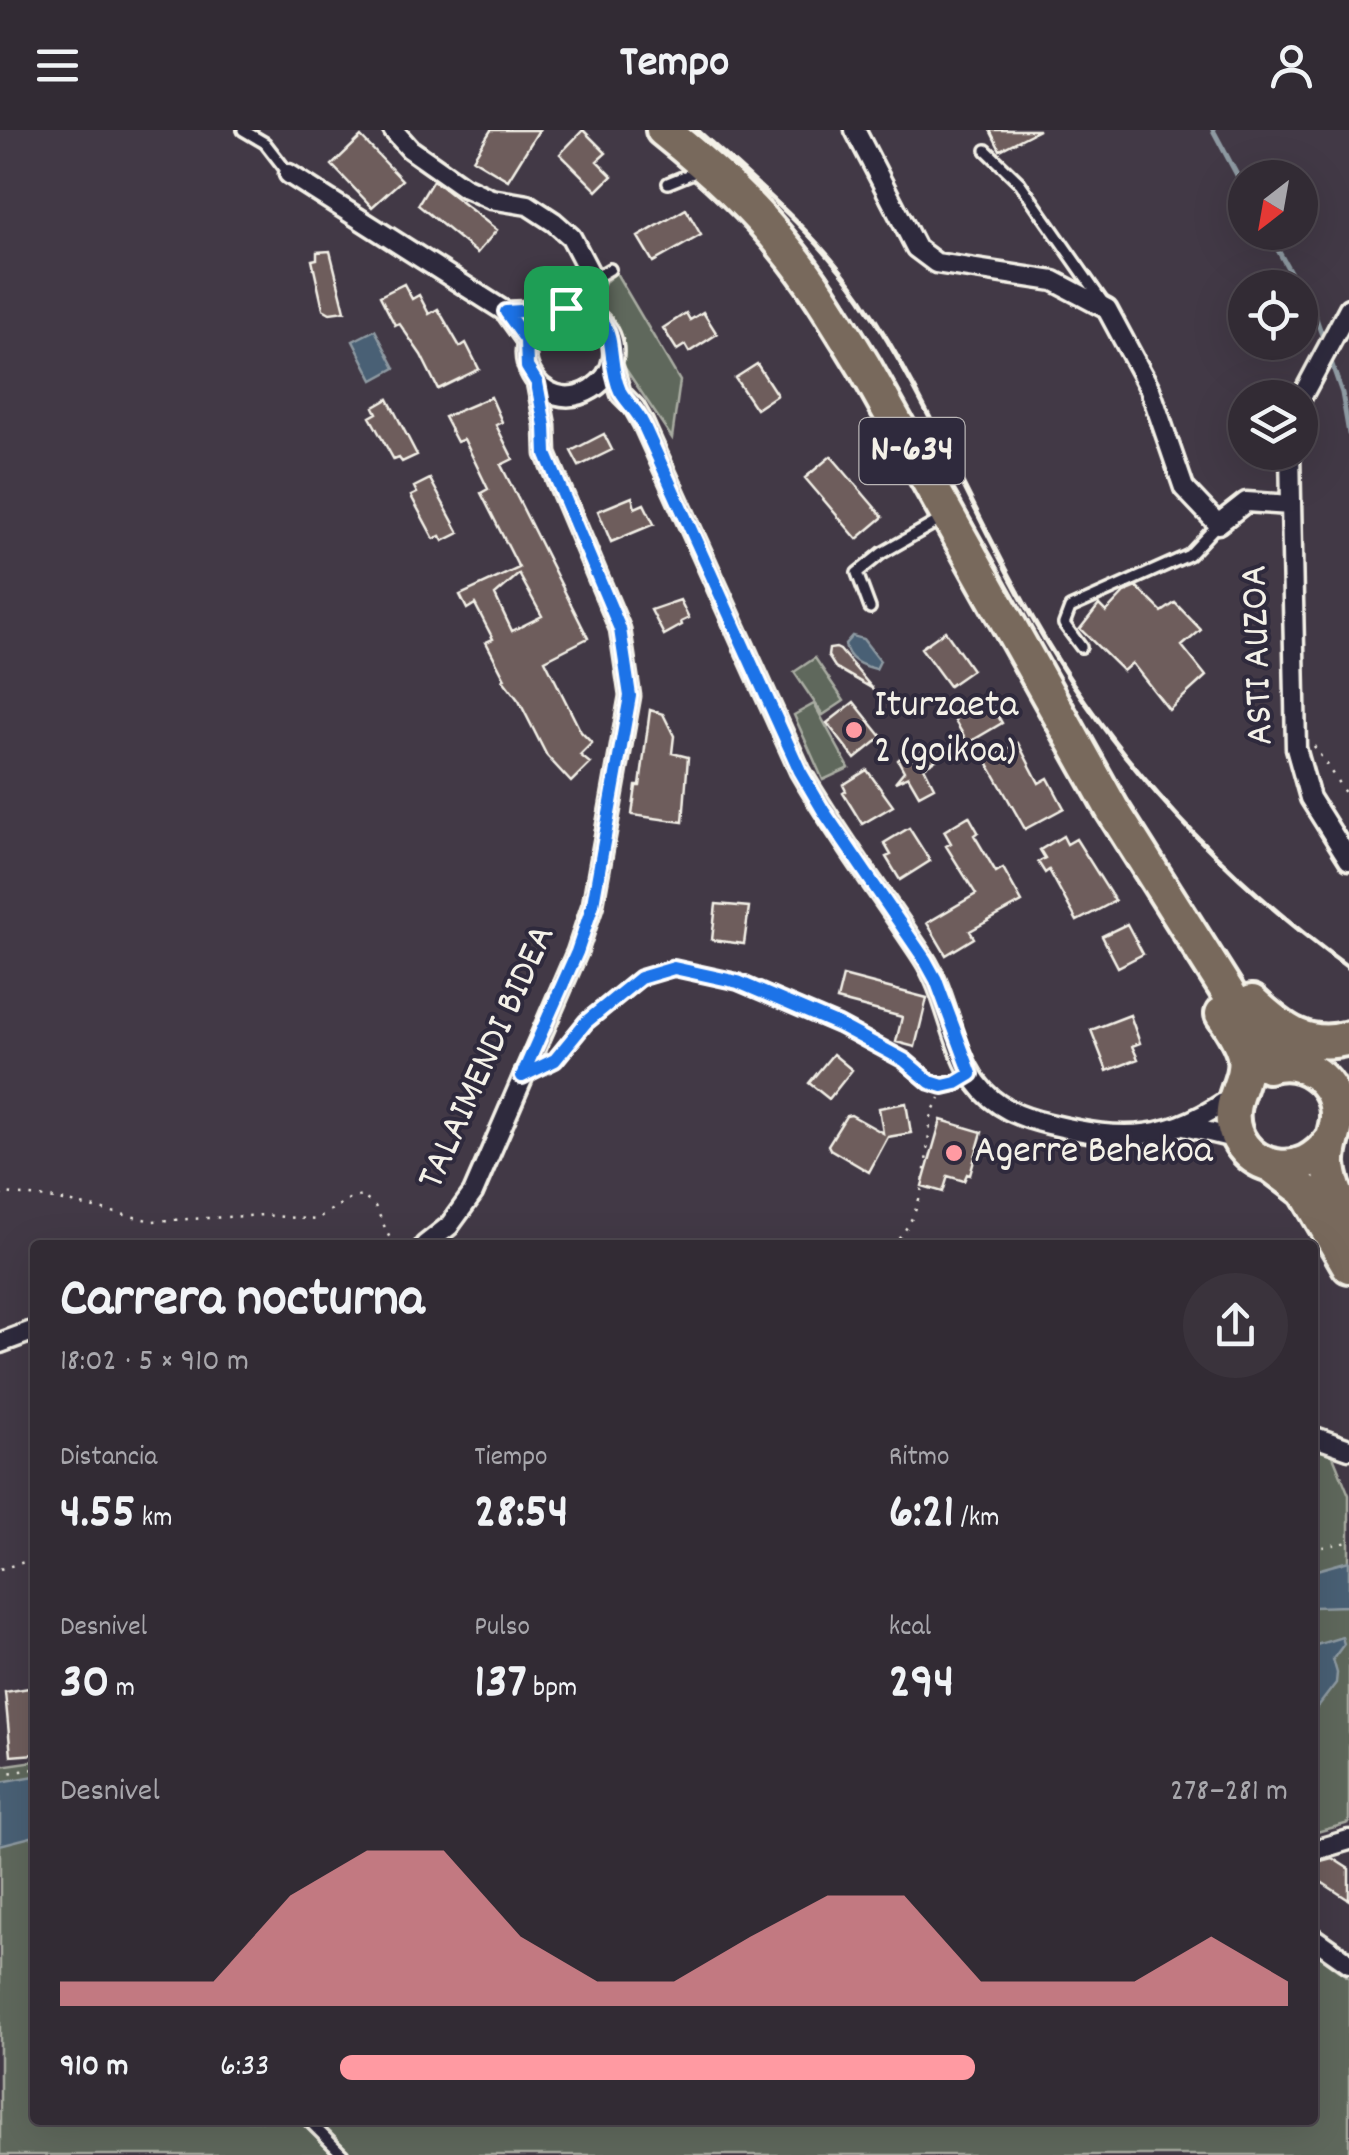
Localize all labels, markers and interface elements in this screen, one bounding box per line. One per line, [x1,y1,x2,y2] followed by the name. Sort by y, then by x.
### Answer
[620,33,729,97] text: Tempo
[30,38,85,93] icon: menu
[1264,38,1319,93] icon: person
[1228,160,1318,250] north arrow
[1228,160,1318,470] map controls
[524,266,609,351] pin
[1228,270,1318,360] button: locate
[539,281,594,336] icon: arrive
[1228,380,1318,470] button: layers
[860,418,964,484] road number: N-634
[1228,564,1292,746] street label: ASTI AUZOA
[874,679,1020,782] place label: Iturzaeta 2 (goikoa)
[843,719,865,741] marker: Iturzaeta 2 (goikoa)
[405,917,573,1199] street label: TALAIMENDI BIDEA
[974,1125,1214,1182] place label: Agerre Behekoa
[943,1142,965,1164] marker: Agerre Behekoa
[60,1263,424,1342] text: Carrera nocturna
[1183,1273,1288,1378] button: share
[60,1340,249,1386] text: 18:02 · 5 × 910 m
[60,1439,157,1479] text: Distancia
[474,1439,548,1479] text: Tiempo
[889,1439,949,1479] text: Ritmo
[60,1479,135,1551] text: 4.55
[474,1479,568,1551] text: 28:54
[889,1479,954,1551] text: 6:21
[135,1500,173,1540] text: km
[954,1500,999,1540] text: /km
[60,1609,147,1649] text: Desnivel
[474,1609,530,1649] text: Pulso
[889,1609,931,1649] text: kcal
[60,1649,109,1721] text: 30
[474,1649,527,1721] text: 137
[889,1649,954,1721] text: 294
[109,1670,135,1710] text: m
[527,1670,577,1710] text: bpm
[60,1770,160,1816] text: Desnivel
[1170,1770,1288,1816] text: 278–281 m
[60,2045,128,2091] text: 910 m
[220,2045,269,2091] text: 6:33

